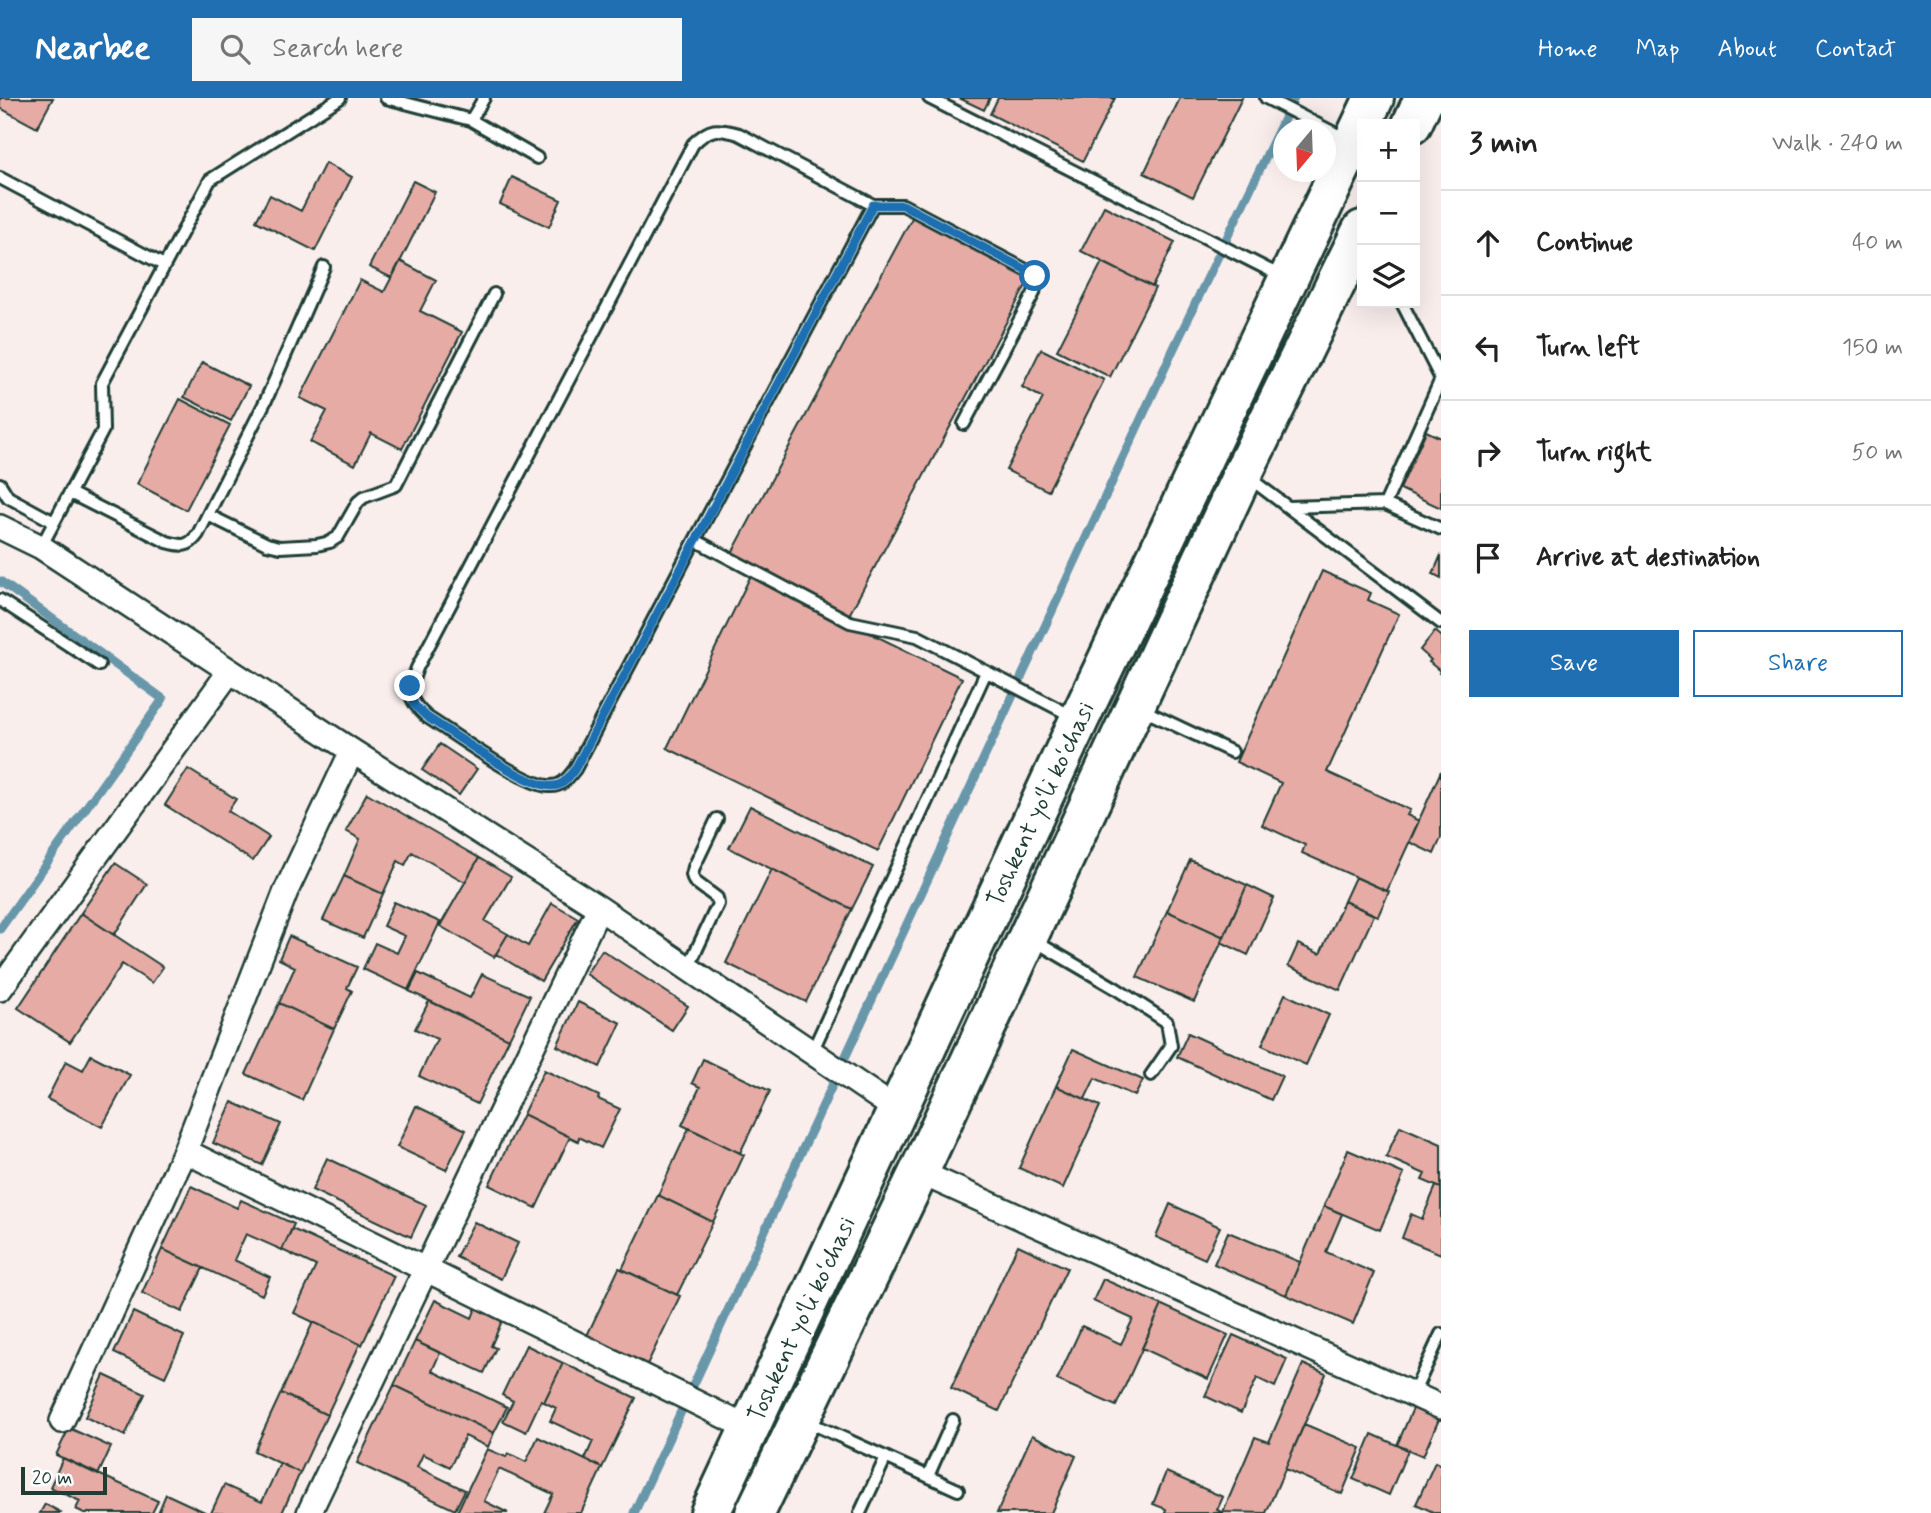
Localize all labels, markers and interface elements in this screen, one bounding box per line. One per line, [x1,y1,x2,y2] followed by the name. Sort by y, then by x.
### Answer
[192,18,682,81] search box
[35,27,150,71] text: Nearbee
[216,30,254,68] icon: search
[272,32,403,66] text: Search here
[1538,34,1598,65] text: Home
[1636,34,1680,65] text: Map
[1718,34,1777,65] text: About
[1815,34,1896,65] text: Contact
[1273,119,1336,182] north arrow
[1357,119,1420,308] map controls
[1357,119,1420,182] button: +
[1469,124,1538,163] text: 3 min
[1772,129,1903,159] text: Walk · 240 m
[1357,182,1420,245] button: −
[1469,224,1507,262] icon: ahead
[1536,226,1633,260] text: Continue
[1852,228,1903,258] text: 40 m
[1357,245,1420,308] button: layers
[1019,260,1050,291] route start
[1469,329,1507,367] icon: left
[1536,331,1640,365] text: Turn left
[1842,333,1903,363] text: 150 m
[1469,434,1507,472] icon: right
[1536,436,1652,470] text: Turn right
[1852,438,1903,468] text: 50 m
[1469,539,1507,577] icon: arrive
[1536,541,1760,575] text: Arrive at destination
[1469,630,1679,697] button: Save
[1693,630,1903,697] button: Share
[394,670,425,701] route end
[980,697,1103,912] street label: Toshkent yo‘li ko‘chasi
[741,1212,864,1427] street label: Toshkent yo‘li ko‘chasi
[21,1464,107,1496] scale bar
[32,1466,72,1491] text: 20 m

